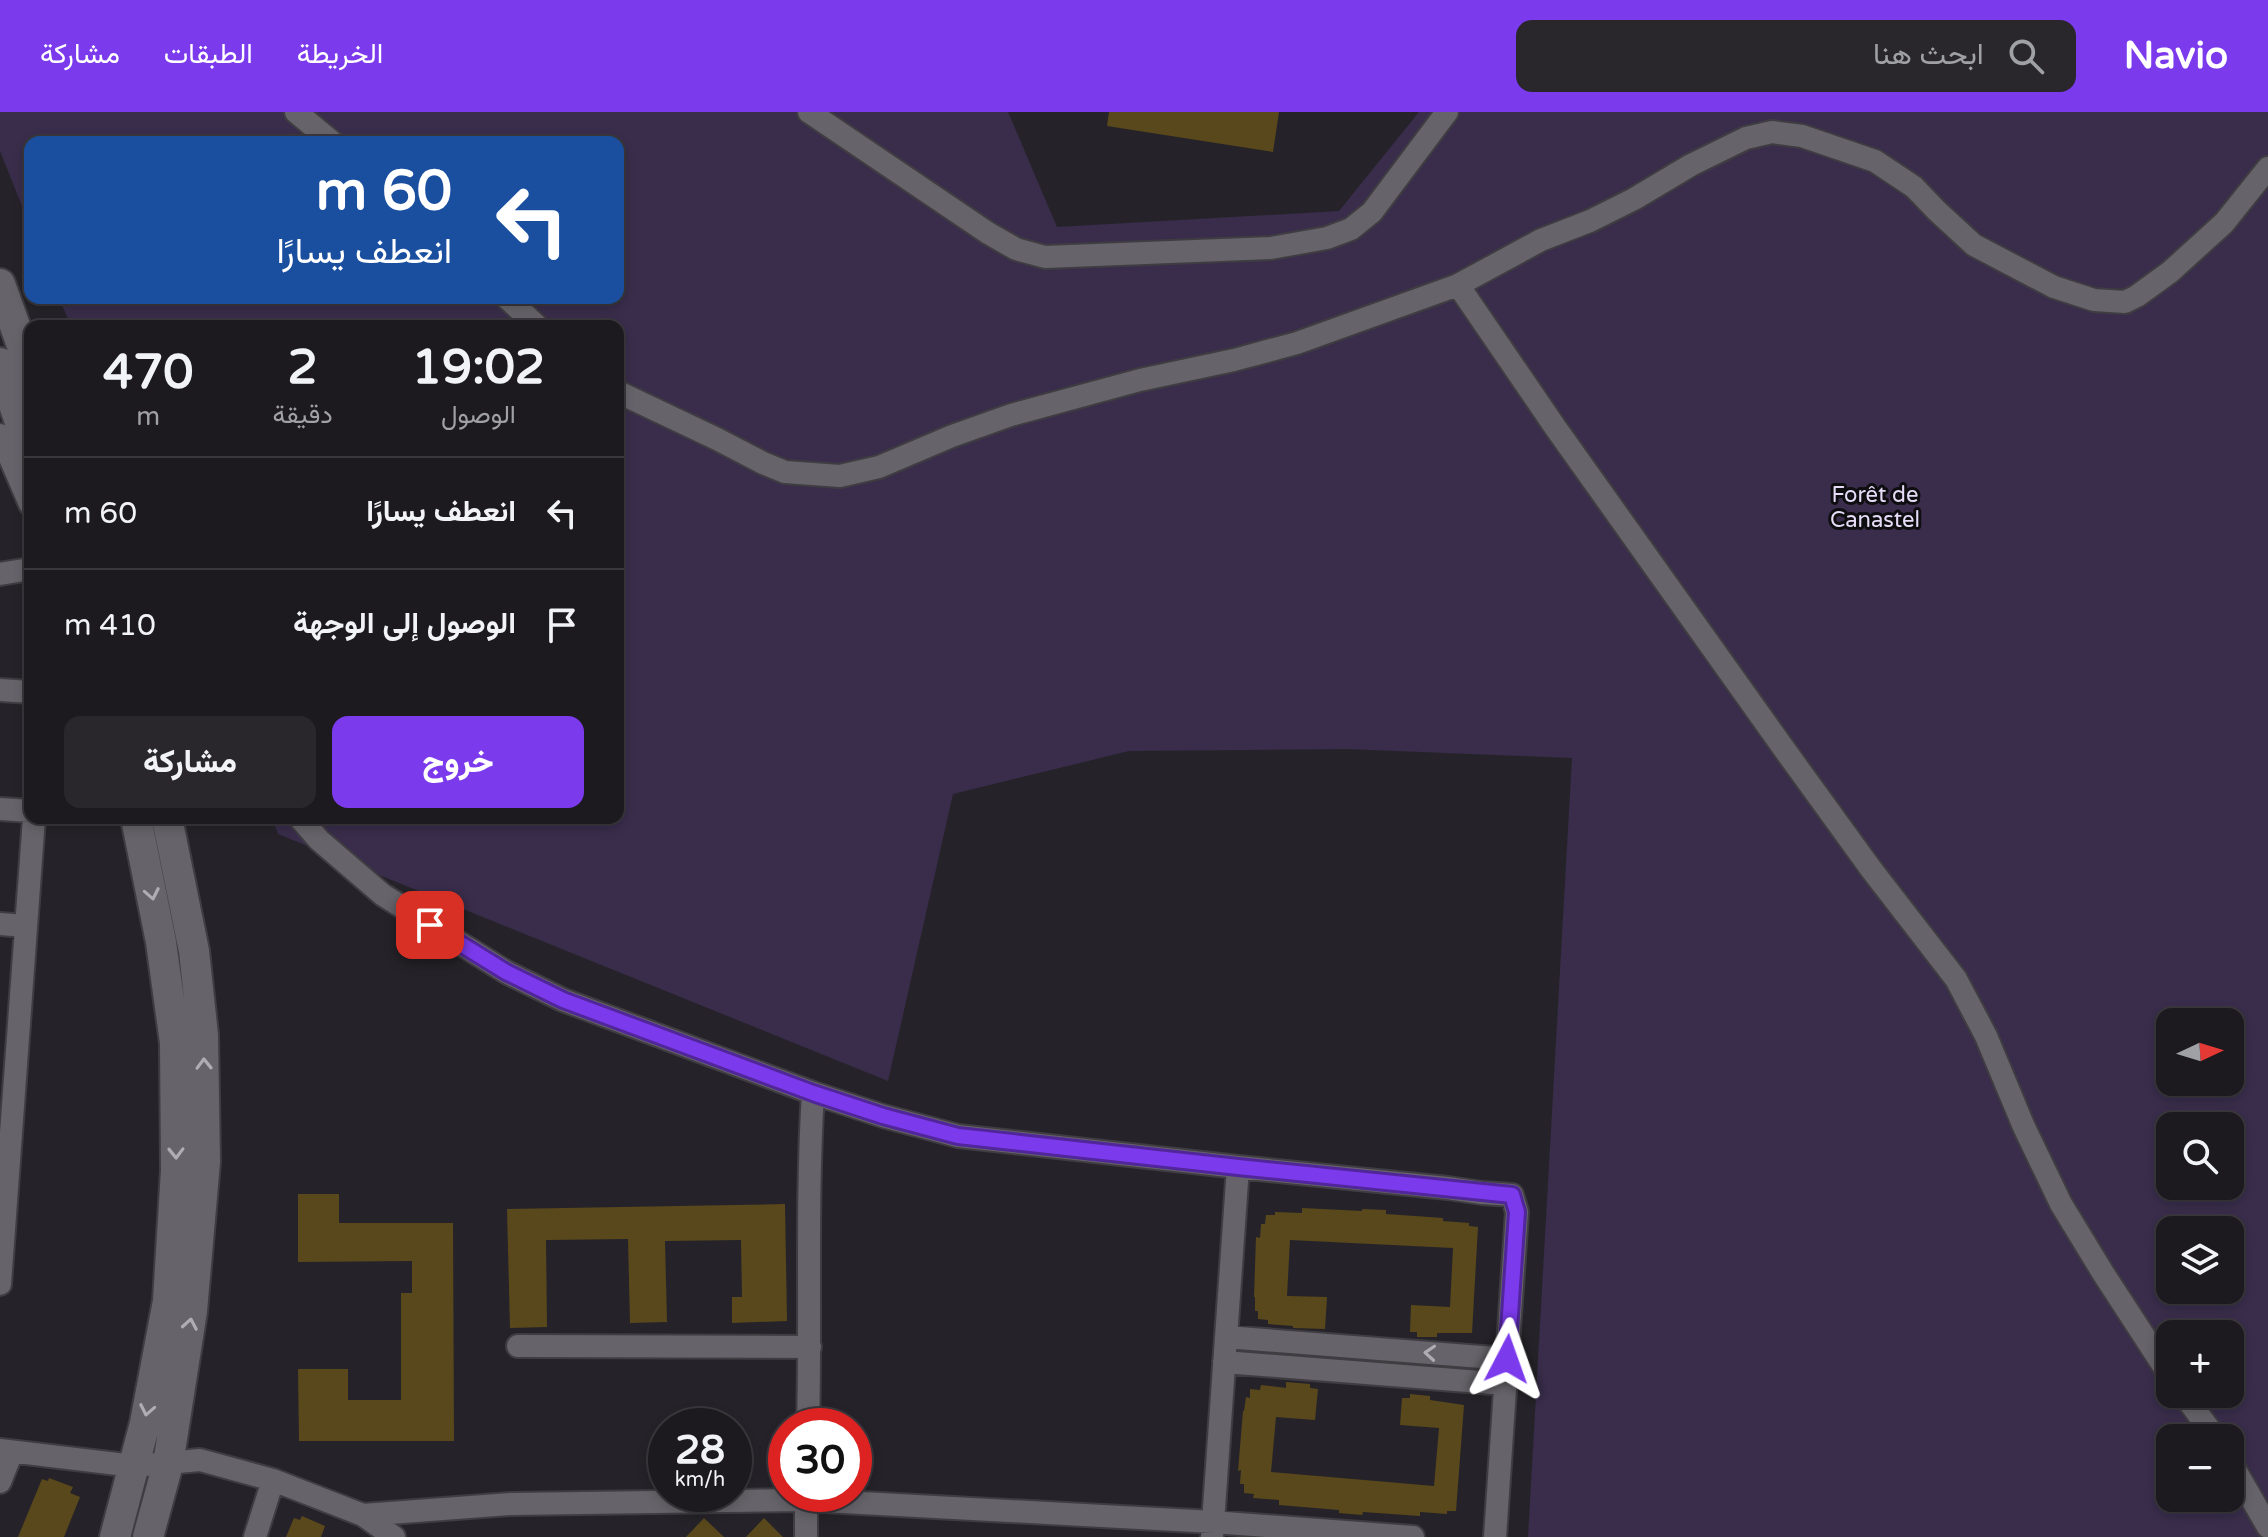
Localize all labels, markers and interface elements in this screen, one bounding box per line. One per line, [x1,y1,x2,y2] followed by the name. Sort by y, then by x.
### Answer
[1516,20,2076,92] search box
[2124,33,2228,79] text: Navio
[2004,34,2048,78] icon: search
[1873,36,1984,73] text: ابحث هنا
[40,37,120,71] text: مشاركة
[164,37,253,71] text: الطبقات
[297,37,383,71] text: الخريطة
[316,158,452,225] text: 60 m
[480,168,584,272] icon: left
[276,230,452,273] text: انعطف يسارًا
[288,339,318,397] text: 2
[412,339,545,397] text: 19:02
[103,344,194,402] text: 470
[273,399,333,430] text: دقيقة
[441,399,516,430] text: الوصول
[136,401,160,432] text: m
[1830,482,1920,533] park label: Forêt de Canastel
[540,491,584,535] icon: left
[366,493,516,530] text: انعطف يسارًا
[64,495,137,532] text: 60 m
[540,603,584,647] icon: arrive
[293,605,516,642] text: الوصول إلى الوجهة
[64,607,156,644] text: 410 m
[64,716,316,808] button: مشاركة
[332,716,584,808] button: خروج
[143,888,160,901] one-way arrow
[396,891,464,959] pin
[408,903,452,947] icon: arrive
[2156,1008,2244,1096] north arrow
[2156,1008,2244,1512] map controls
[195,1057,212,1070] one-way arrow
[2156,1112,2244,1200] button: search
[167,1147,185,1160] one-way arrow
[2156,1216,2244,1304] button: layers
[181,1317,198,1330] one-way arrow
[1465,1317,1549,1401] position arrow
[2156,1320,2244,1408] button: +
[1423,1345,1436,1362] one-way arrow
[140,1404,157,1417] one-way arrow
[768,1408,872,1512] speed limit sign: 30
[2156,1424,2244,1512] button: −
[675,1426,725,1474] text: 28
[675,1468,725,1492] text: km/h

